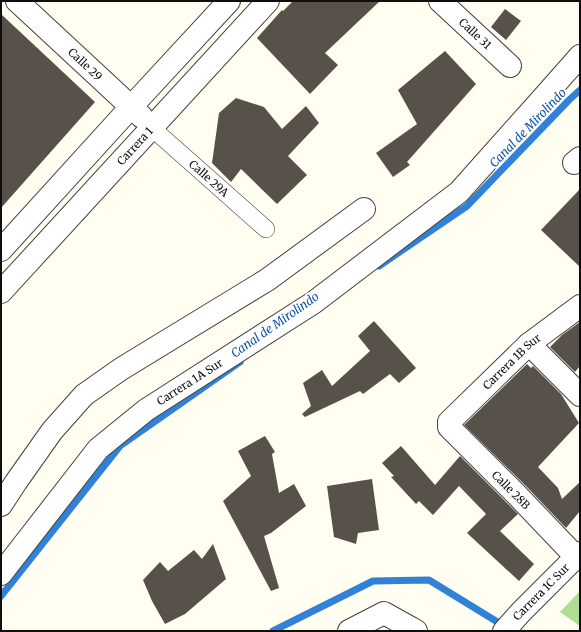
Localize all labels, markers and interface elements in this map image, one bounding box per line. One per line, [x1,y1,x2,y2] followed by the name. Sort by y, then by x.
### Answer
[456,15,494,52] street label: Calle 31
[65,45,105,84] street label: Calle 29
[486,85,569,170] water label: Canal de Mirolindo
[114,124,156,168] street label: Carrera 1
[186,157,232,200] street label: Calle 29A
[228,288,322,361] water label: Canal de Mirolindo
[480,331,544,392] street label: Carrera 1B Sur
[154,356,225,408] street label: Carrera 1A Sur
[489,468,534,513] street label: Calle 28B
[510,560,573,623] street label: Carrera 1C Sur

